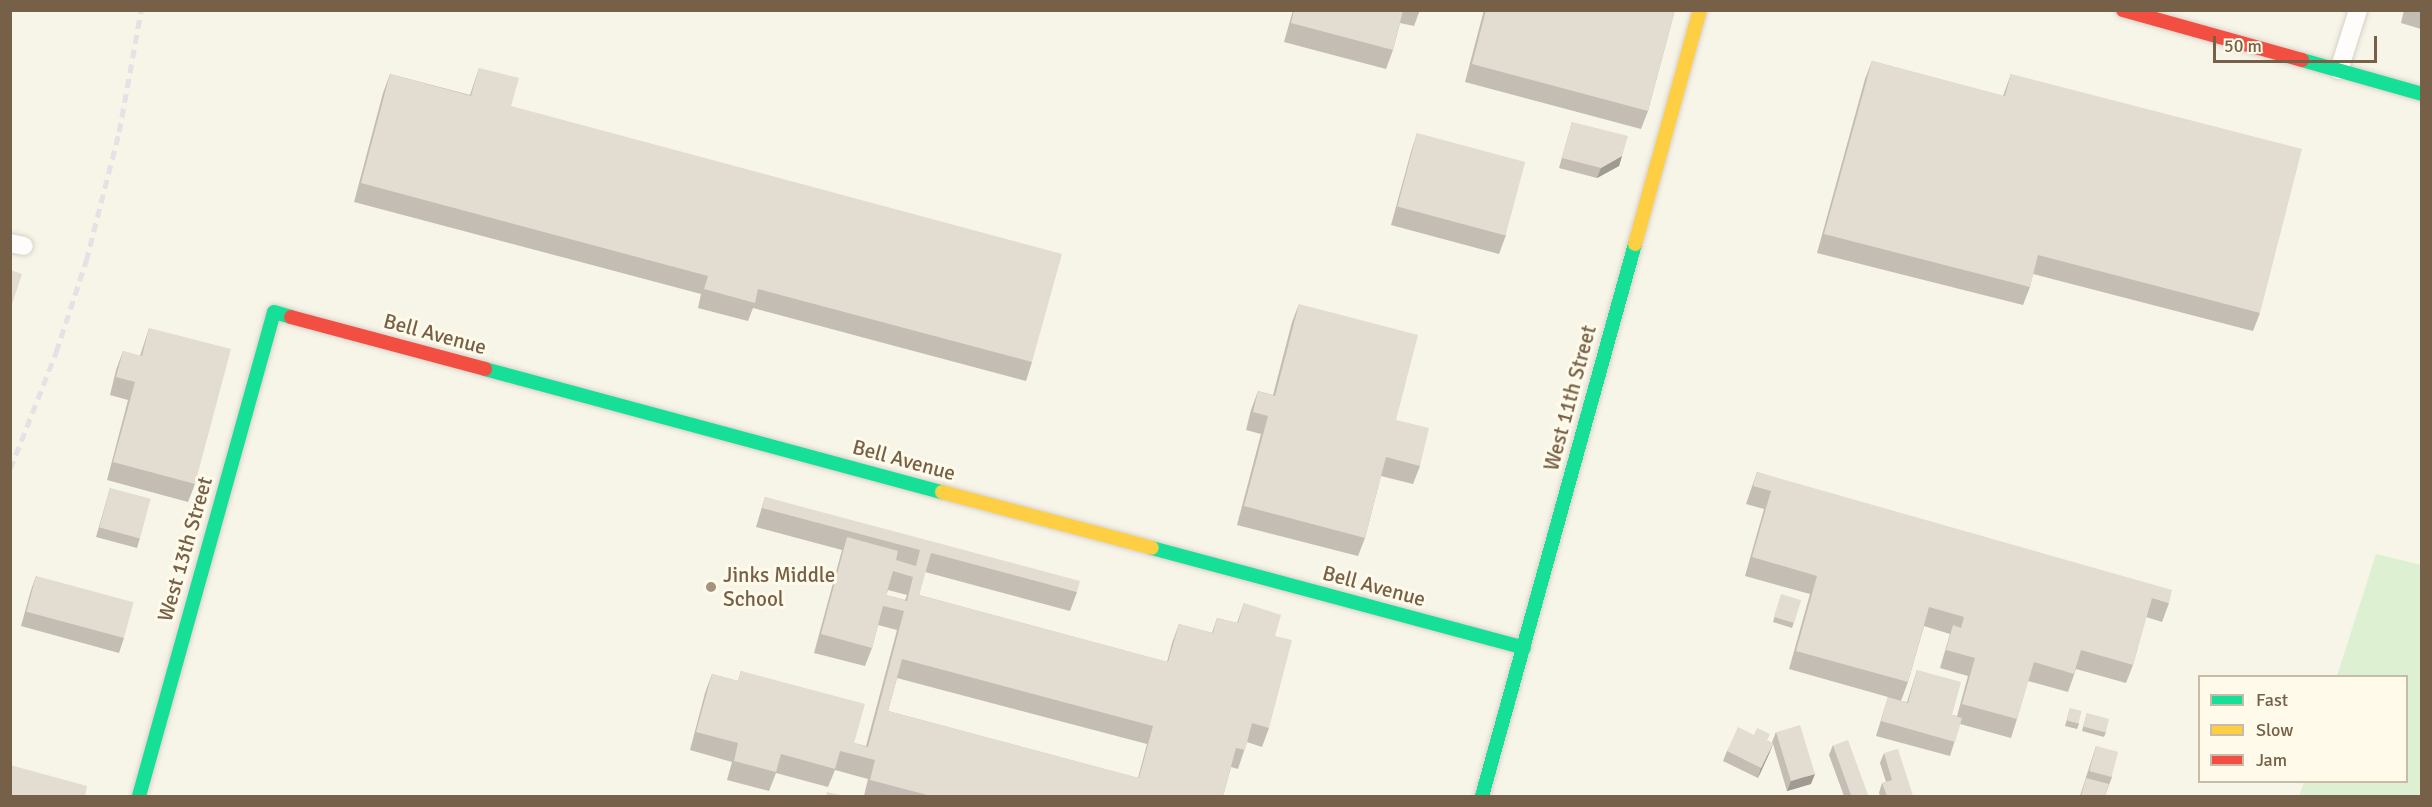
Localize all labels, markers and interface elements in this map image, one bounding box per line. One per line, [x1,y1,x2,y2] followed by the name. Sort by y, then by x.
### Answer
[2216,24,2380,62] scale bar
[2224,35,2262,57] text: 50 m
[381,308,489,360] street label: Bell Avenue
[1538,323,1602,473] street label: West 11th Street
[850,434,958,486] street label: Bell Avenue
[152,474,218,624] street label: West 13th Street
[1320,560,1428,612] street label: Bell Avenue
[723,562,835,612] place label: Jinks Middle School
[704,580,718,594] marker: Jinks Middle School
[2198,675,2408,783] legend
[2256,689,2288,711] text: Fast
[2256,719,2293,741] text: Slow
[2256,749,2287,771] text: Jam

